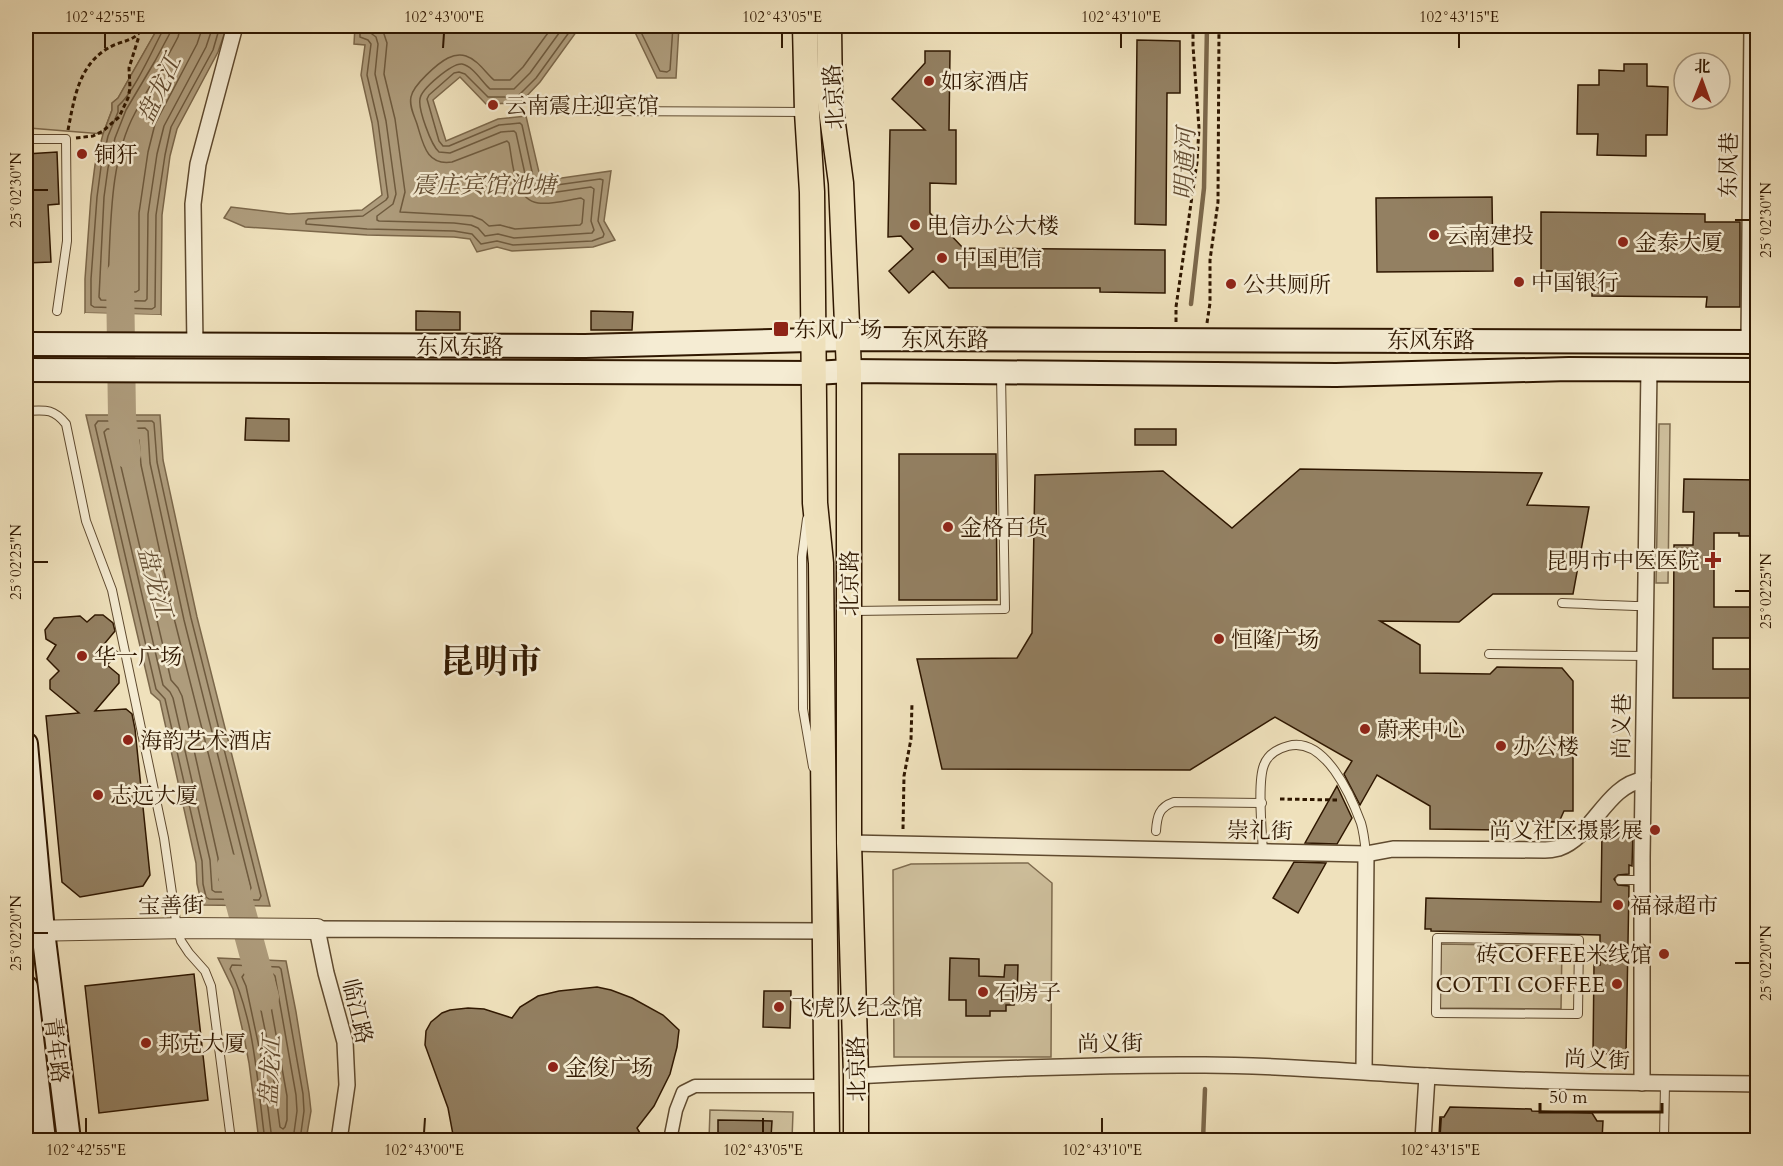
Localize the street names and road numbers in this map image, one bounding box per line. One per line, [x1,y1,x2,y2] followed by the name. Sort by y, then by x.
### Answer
[817,63,851,131] street label: 北京路
[1713,132,1745,198] street label: 东风巷
[901,325,989,355] street label: 东风东路
[1387,326,1475,356] street label: 东风东路
[416,332,504,362] street label: 东风东路
[835,550,865,616] street label: 北京路
[1606,693,1638,759] street label: 尚义巷
[1227,815,1293,847] street label: 崇礼街
[138,890,204,922] street label: 宝善街
[335,976,379,1047] street label: 临江路
[37,1016,75,1085] street label: 青年路
[1077,1028,1143,1060] street label: 尚义街
[841,1036,873,1102] street label: 北京路
[1563,1044,1630,1076] street label: 尚义街

